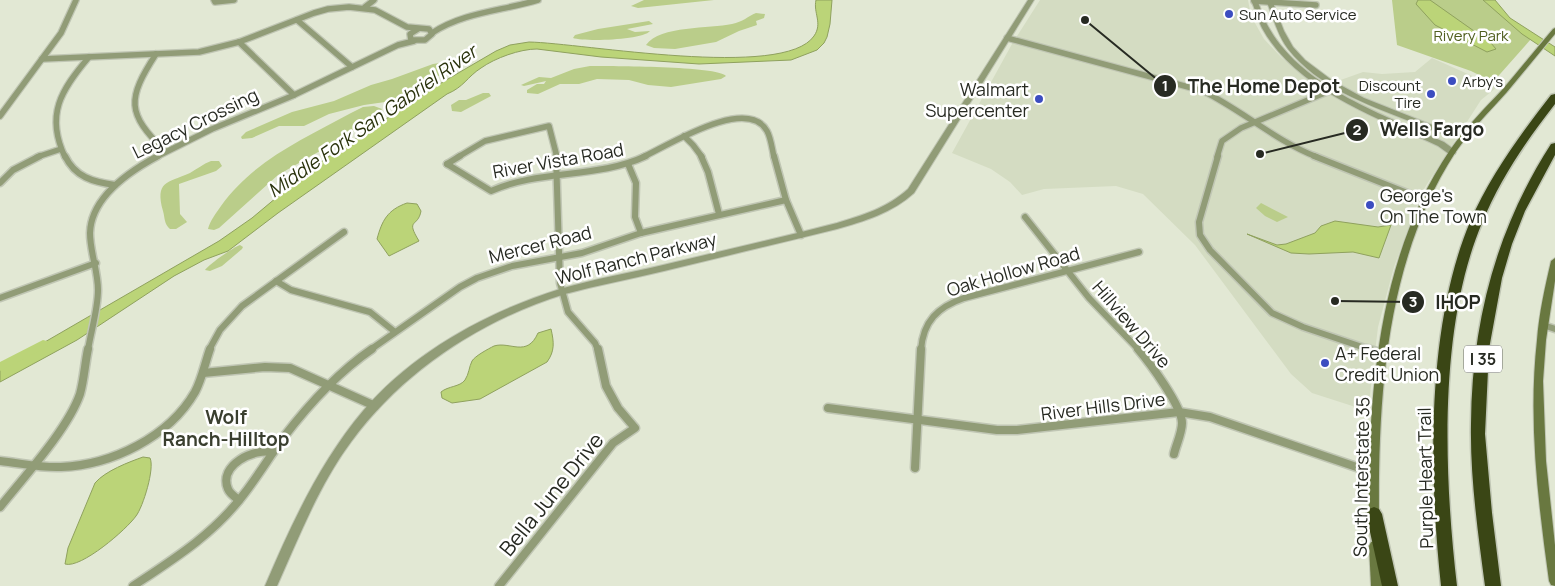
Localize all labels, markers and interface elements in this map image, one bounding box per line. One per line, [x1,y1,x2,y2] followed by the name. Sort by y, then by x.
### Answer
[1239,4,1357,25] place label: Sun Auto Service
[1223,8,1235,20] marker: Sun Auto Service
[1433,25,1509,46] park label: Rivery Park
[262,38,483,203] water label: Middle Fork San Gabriel River
[1152,69,1350,103] callout: The Home Depot
[1462,71,1503,92] place label: Arby's
[1188,73,1340,99] text: The Home Depot
[1162,75,1168,96] text: 1
[1359,75,1421,113] place label: Discount Tire
[1446,75,1458,87] marker: Arby's
[925,77,1030,122] place label: Walmart Supercenter
[128,82,262,164] street label: Legacy Crossing
[1425,88,1437,100] marker: Discount Tire
[1033,93,1045,105] marker: Walmart Supercenter
[1345,113,1495,147] callout: Wells Fargo
[1380,116,1484,142] text: Wells Fargo
[1353,119,1362,140] text: 2
[491,137,625,183] street label: River Vista Road
[1380,183,1487,228] place label: George's On The Town
[1364,199,1376,211] marker: George's On The Town
[486,220,594,268] street label: Mercer Road
[553,226,719,290] street label: Wolf Ranch Parkway
[944,241,1082,301] street label: Oak Hollow Road
[1088,275,1176,373] street label: Hillview Drive
[1401,285,1491,319] callout: IHOP
[1435,289,1481,315] text: IHOP
[1409,291,1417,312] text: 3
[1335,341,1439,386] place label: A+ Federal Credit Union
[1464,346,1502,372] road number: I 35
[1319,357,1331,369] marker: A+ Federal Credit Union
[1039,386,1167,426] street label: River Hills Drive
[1348,397,1374,557] street label: South Interstate 35
[163,404,289,452] district label: Wolf Ranch-Hilltop
[1412,407,1438,549] street label: Purple Heart Trail
[493,427,609,561] street label: Bella June Drive

